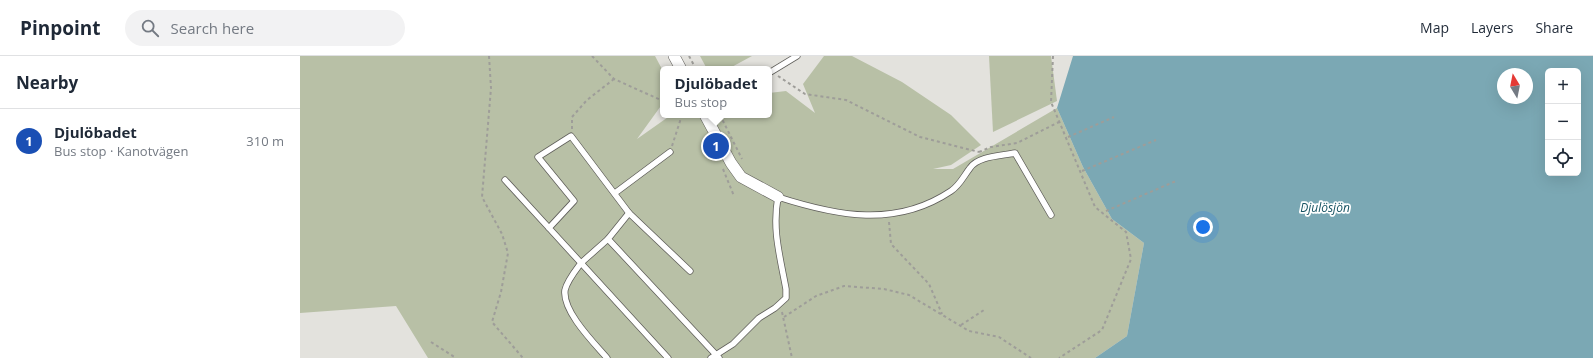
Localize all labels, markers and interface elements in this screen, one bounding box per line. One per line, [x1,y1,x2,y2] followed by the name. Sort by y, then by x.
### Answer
[125,10,405,46] search box
[20,15,101,41] text: Pinpoint
[139,17,161,39] icon: search
[171,18,254,38] text: Search here
[1420,18,1449,37] text: Map
[1471,18,1513,37] text: Layers
[1535,18,1573,37] text: Share
[660,66,772,118] popup
[1497,68,1533,104] north arrow
[1545,68,1581,176] map controls
[1545,68,1581,104] button: +
[16,71,78,94] text: Nearby
[675,73,757,93] text: Djulöbadet
[675,93,727,111] text: Bus stop
[1545,104,1581,140] button: −
[54,122,137,142] text: Djulöbadet
[703,131,729,161] pin: 1
[25,132,33,150] text: 1
[246,132,284,150] text: 310 m
[1545,140,1581,176] button: locate
[54,142,188,160] text: Bus stop · Kanotvägen
[1300,199,1350,216] water label: Djulösjön
[1193,217,1213,237] your location

